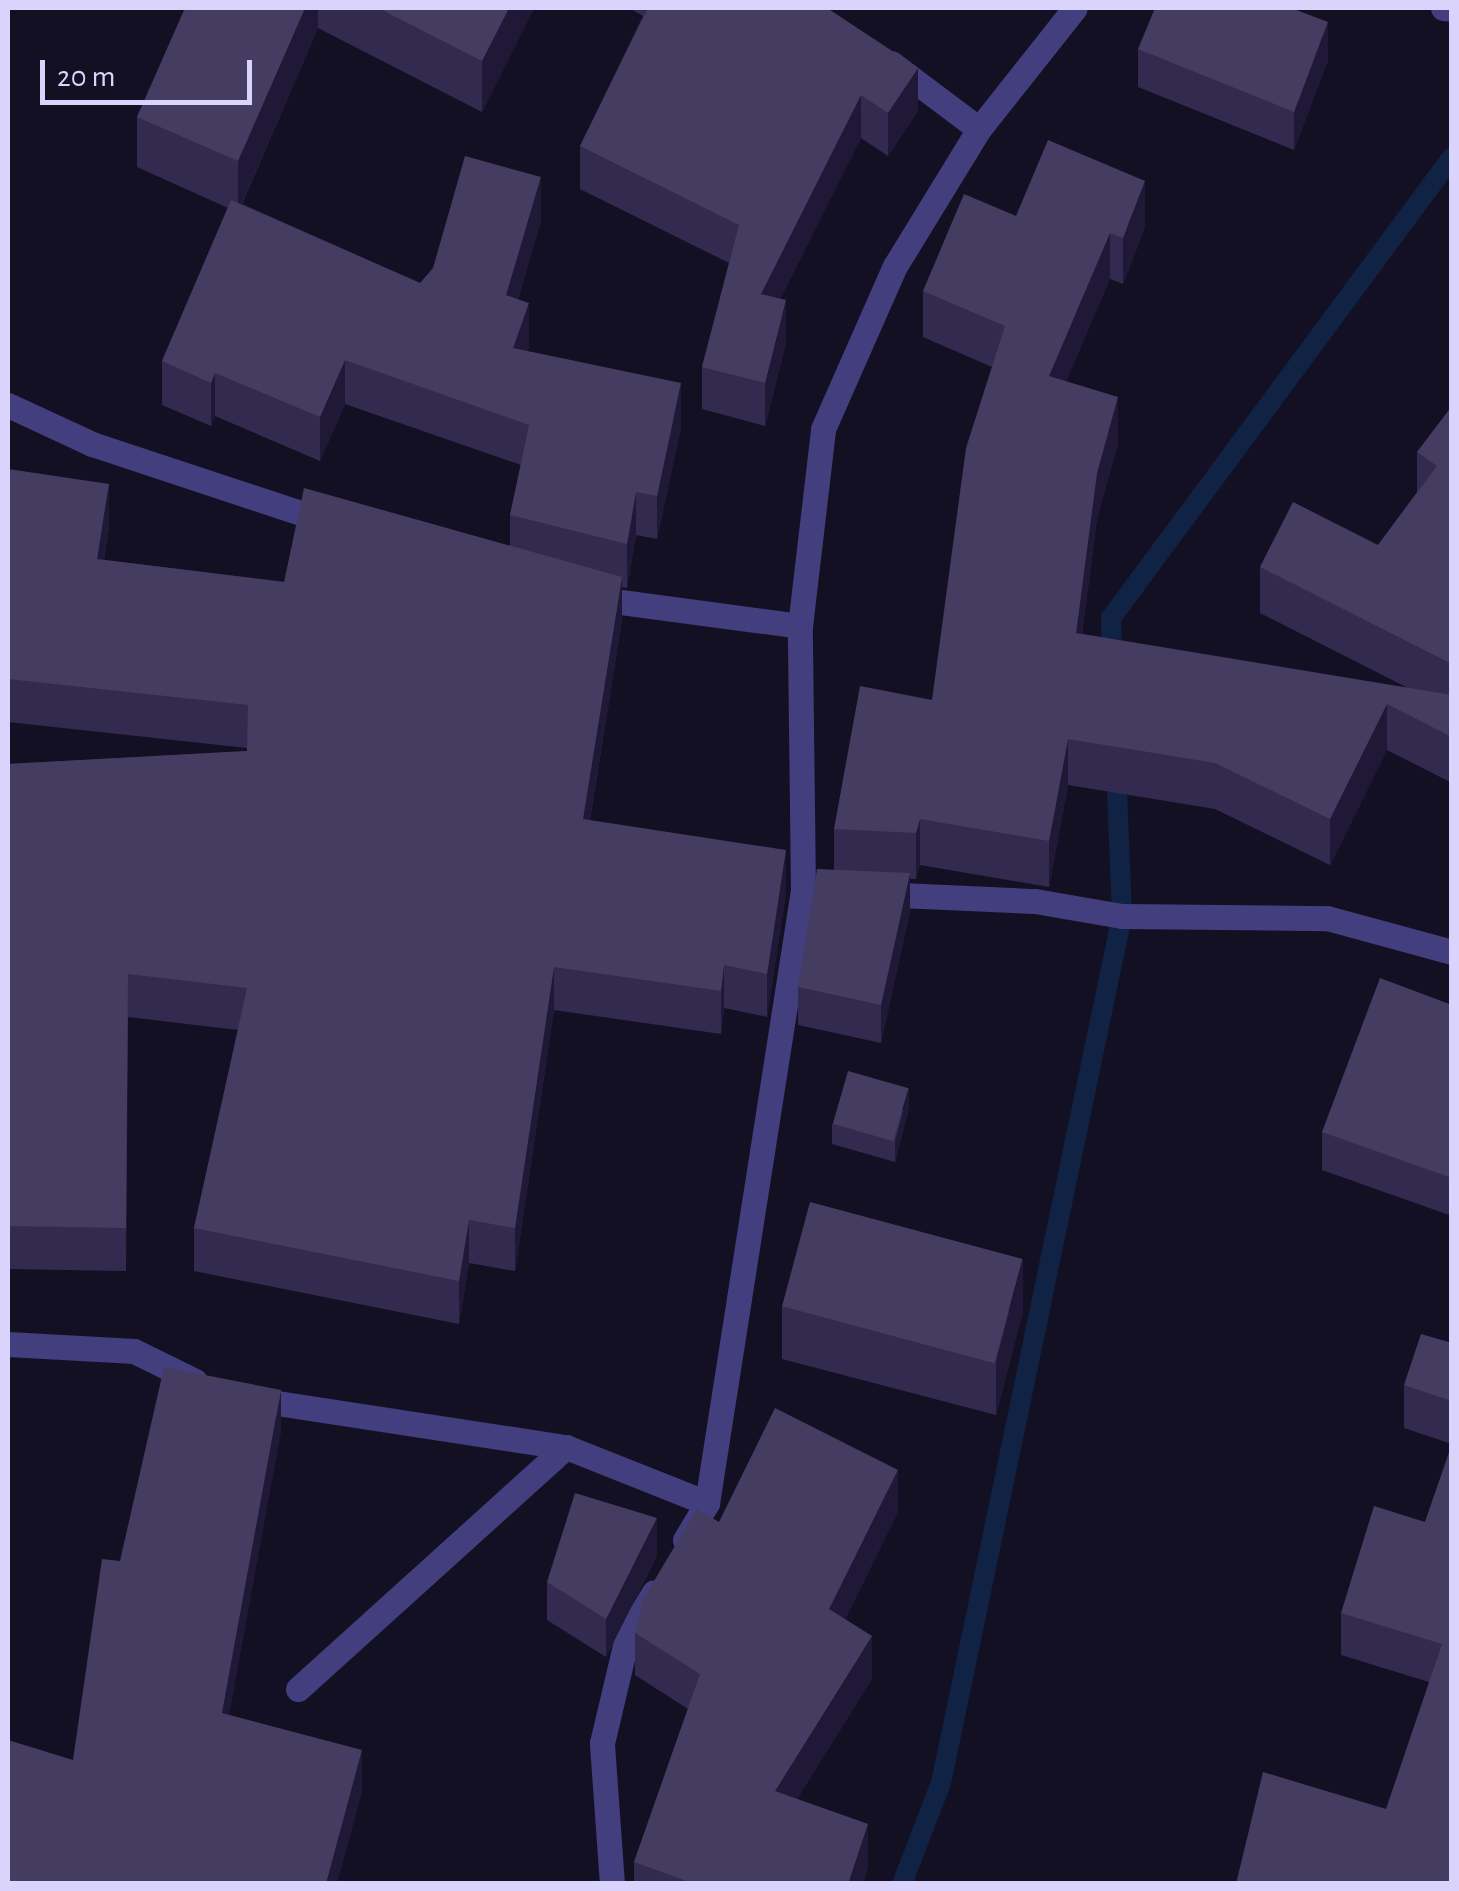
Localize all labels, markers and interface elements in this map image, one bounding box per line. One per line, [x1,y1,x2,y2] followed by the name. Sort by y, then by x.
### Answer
[45,40,258,102] scale bar
[57,62,115,92] text: 20 m

